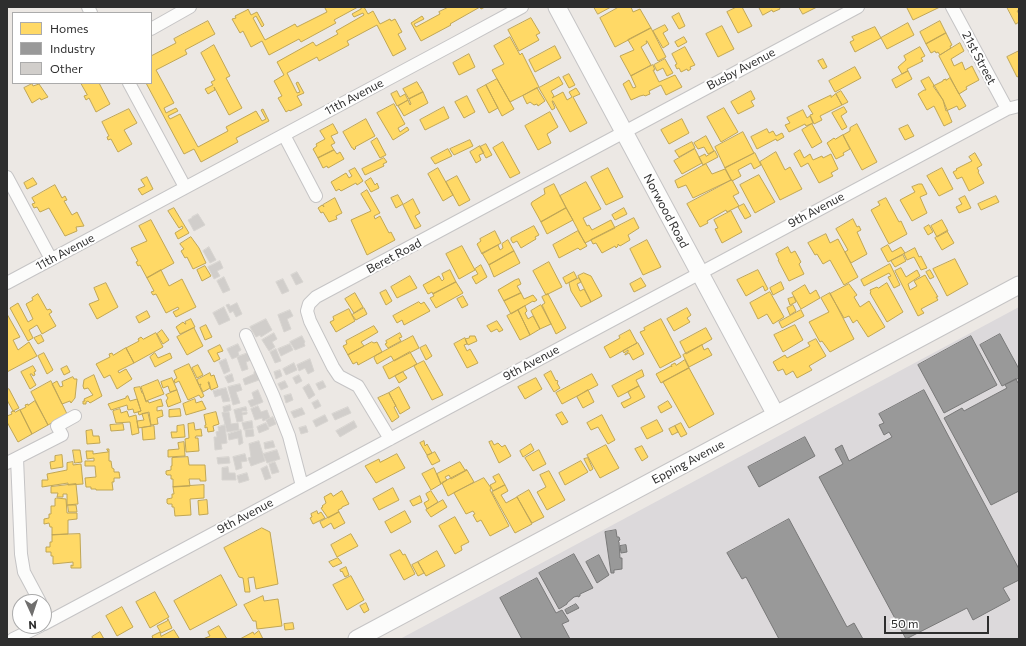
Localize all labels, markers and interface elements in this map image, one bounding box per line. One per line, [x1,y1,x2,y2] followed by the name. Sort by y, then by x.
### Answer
[12,12,152,84] legend
[50,21,88,35] text: Homes
[959,29,999,87] street label: 21st Street
[50,41,95,55] text: Industry
[704,45,778,93] street label: Busby Avenue
[50,61,83,75] text: Other
[322,76,386,118] street label: 11th Avenue
[640,171,692,251] street label: Norwood Road
[786,189,846,231] street label: 9th Avenue
[33,231,97,273] street label: 11th Avenue
[364,236,424,276] street label: Beret Road
[501,342,561,384] street label: 9th Avenue
[649,437,727,487] street label: Epping Avenue
[215,495,275,537] street label: 9th Avenue
[12,594,52,634] north arrow
[886,608,991,634] scale bar
[891,616,919,630] text: 50 m
[28,619,37,632] text: N

